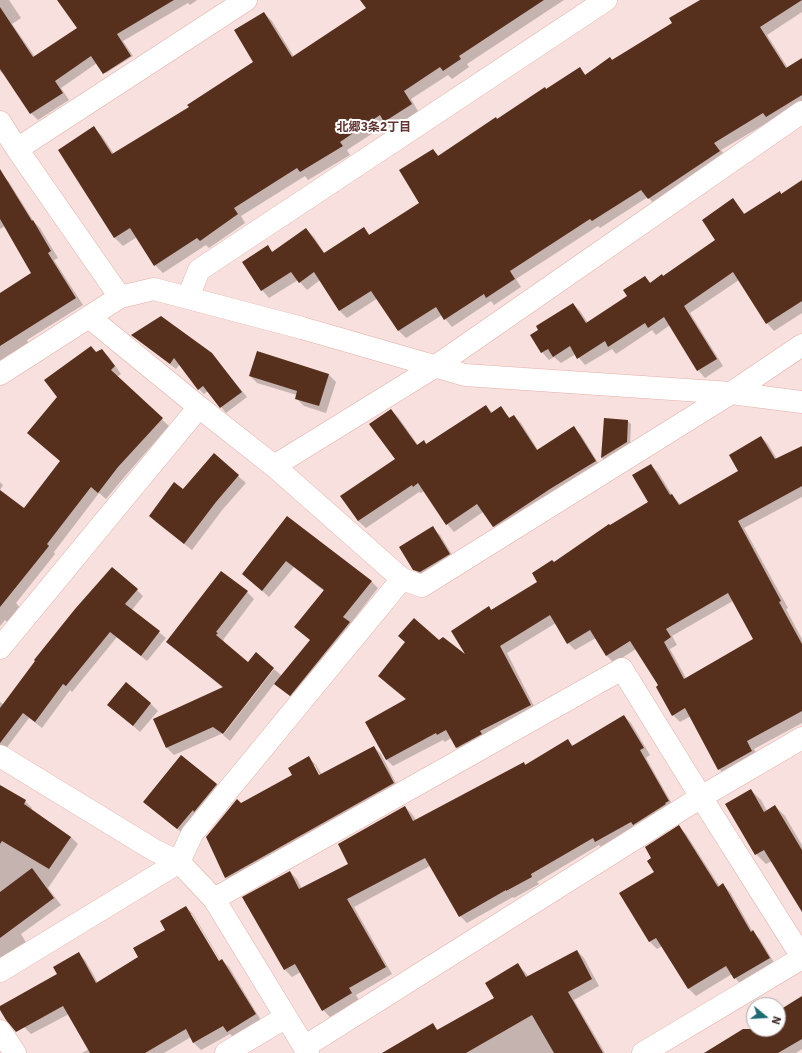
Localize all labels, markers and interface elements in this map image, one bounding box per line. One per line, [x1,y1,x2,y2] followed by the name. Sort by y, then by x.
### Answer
[337,121,411,135] district label: 北郷3条2丁目
[746,997,786,1037] north arrow
[769,1014,784,1026] text: N

